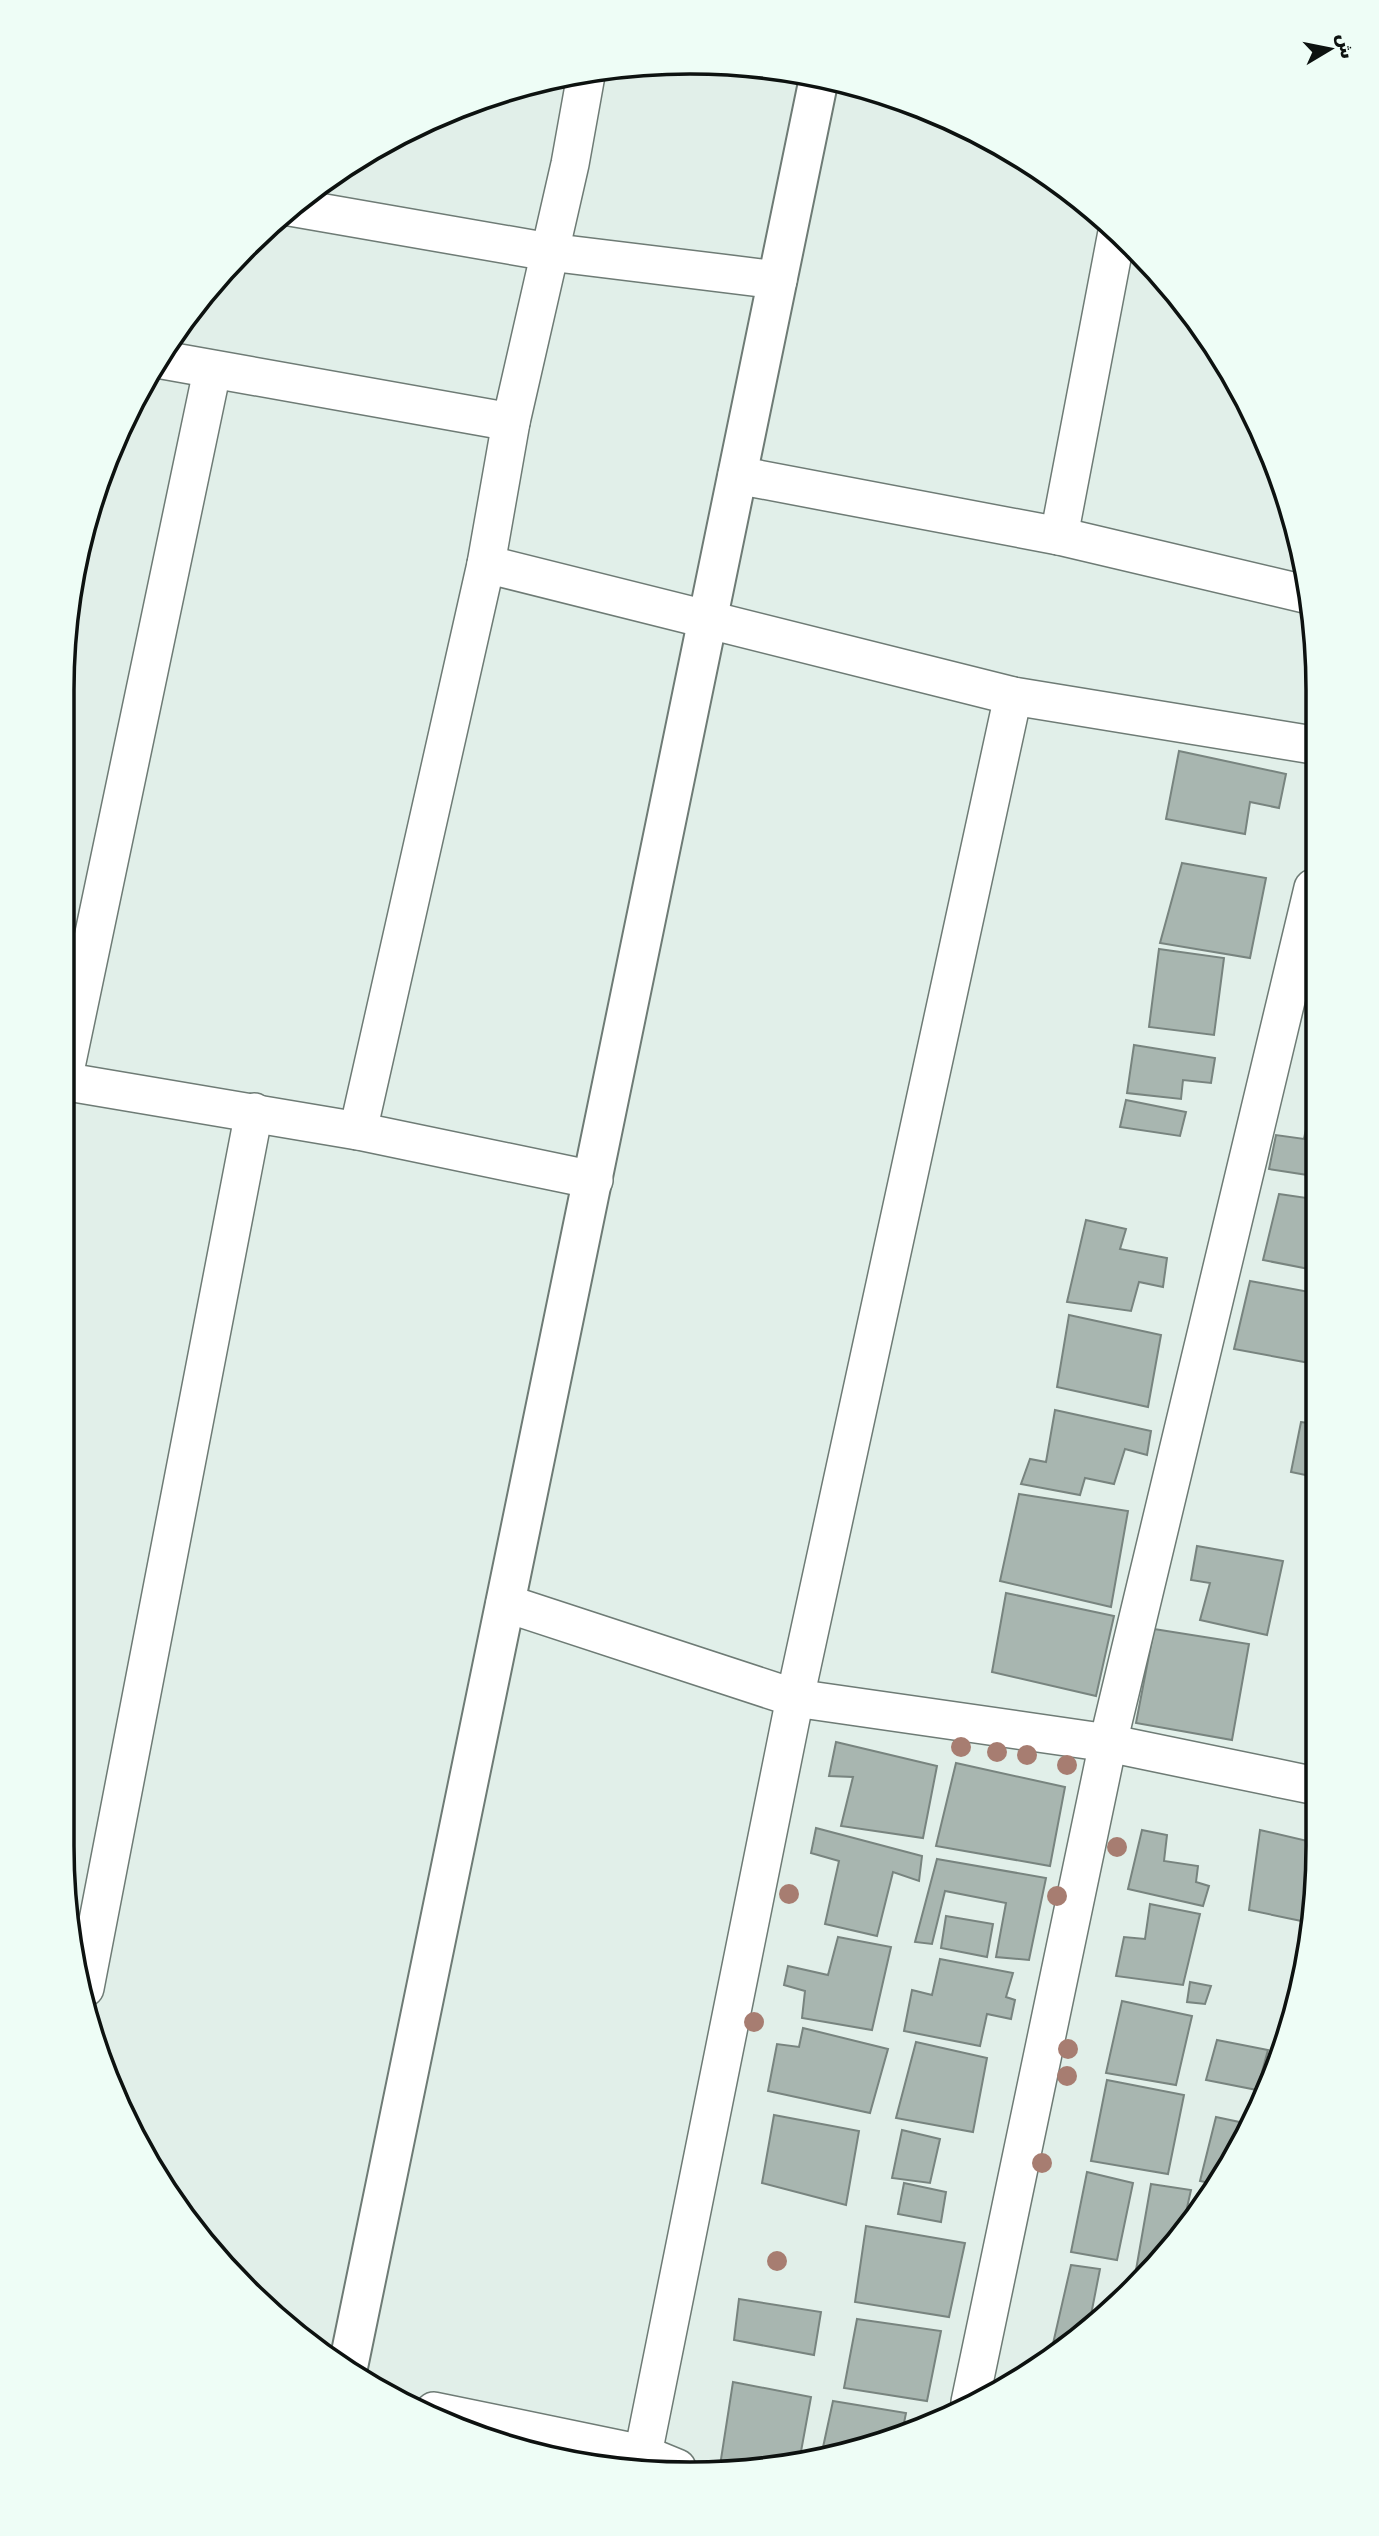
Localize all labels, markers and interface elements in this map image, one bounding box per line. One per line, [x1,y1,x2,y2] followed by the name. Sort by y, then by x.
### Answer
[1295,14,1365,84] north arrow
[1333,31,1360,61] text: ش

